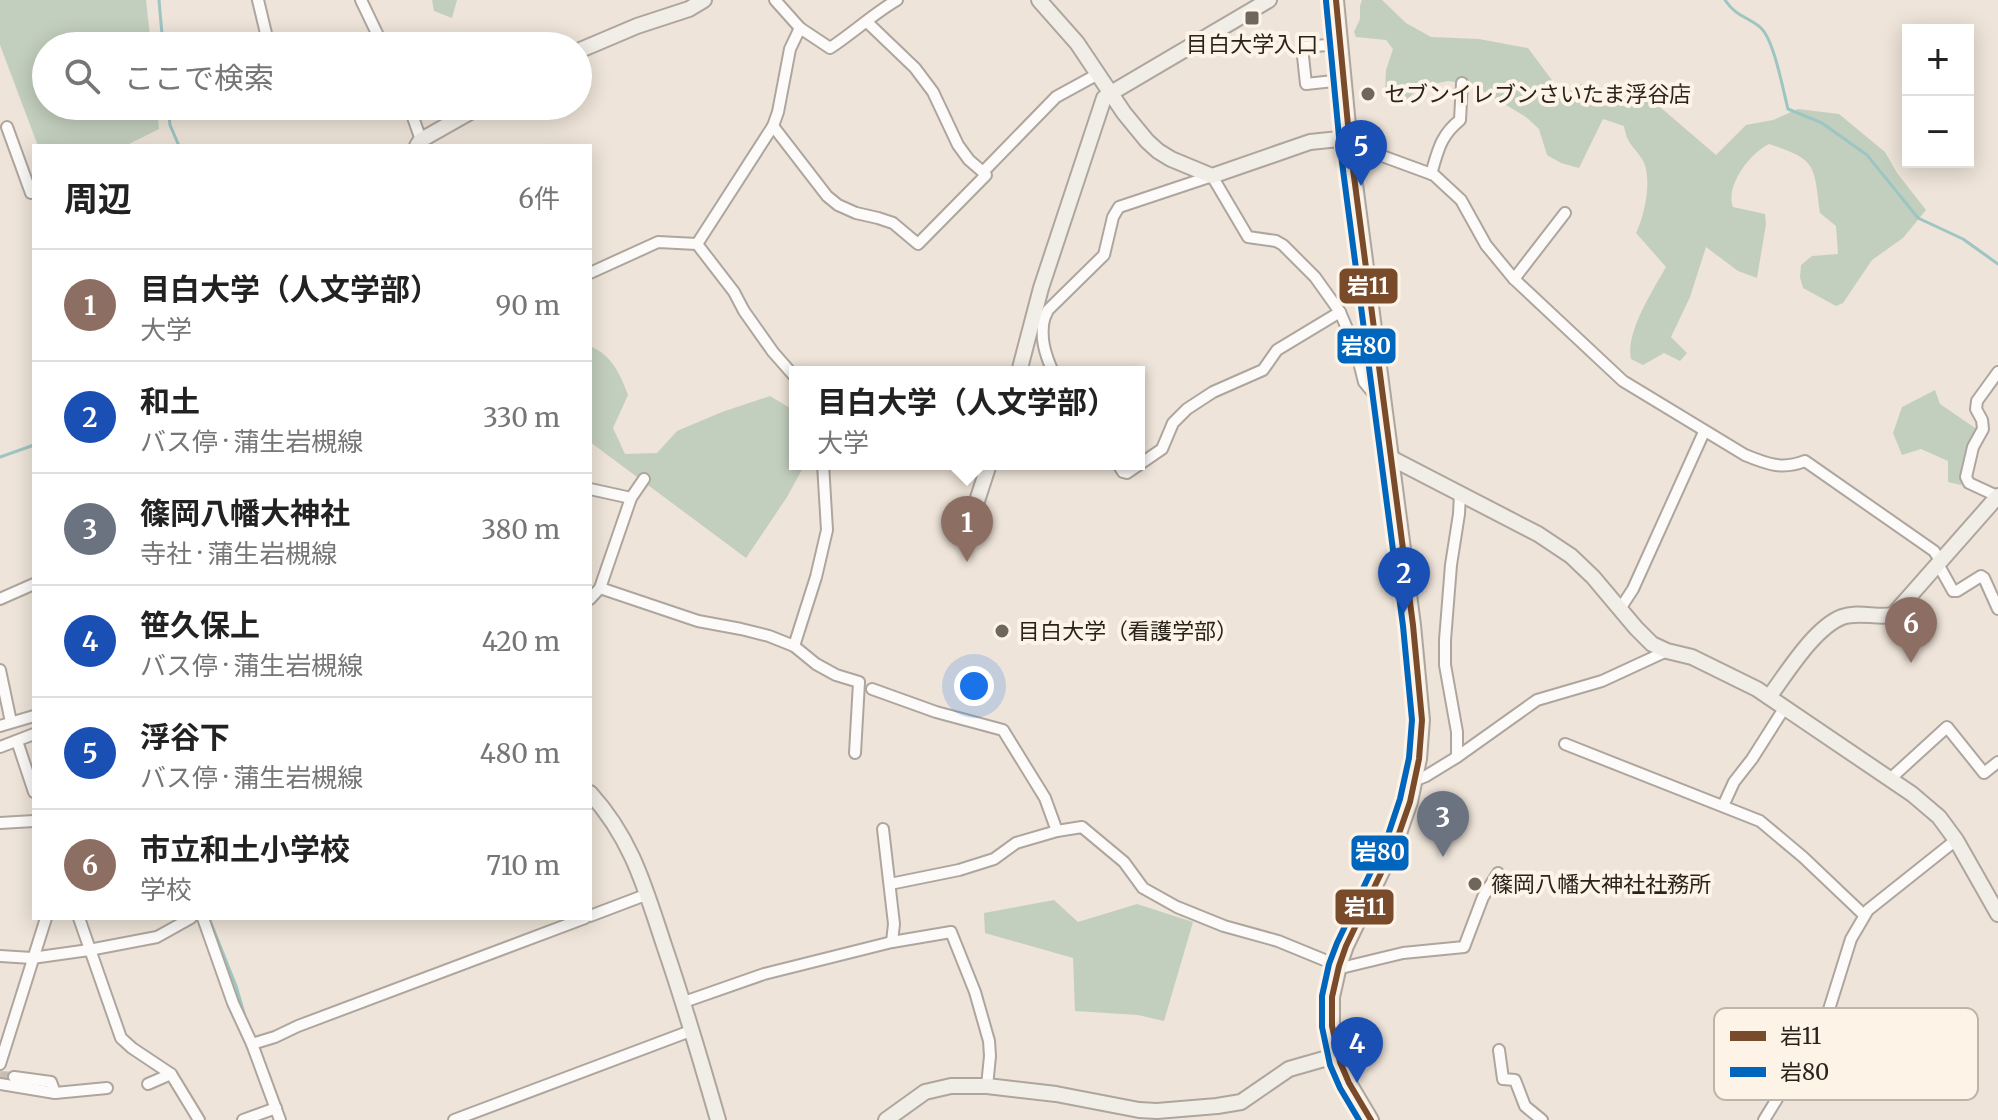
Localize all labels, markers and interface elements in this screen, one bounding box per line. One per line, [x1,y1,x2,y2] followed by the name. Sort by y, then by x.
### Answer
[1243,9,1261,27] marker: 目白大学入口
[1902,24,1974,168] map controls
[1902,24,1974,96] button: +
[1186,30,1318,58] place label: 目白大学入口
[32,32,592,120] search box
[60,54,104,98] icon: search
[124,59,274,97] text: ここで検索
[1384,80,1691,108] place label: セブンイレブンさいたま浮谷店
[1359,85,1377,103] marker: セブンイレブンさいたま浮谷店
[1902,96,1974,168] button: −
[1335,120,1387,186] pin: 5
[64,178,132,220] text: 周辺
[518,182,560,215] text: 6件
[1338,267,1399,305] line badge: 岩11
[140,270,440,308] text: 目白大学（人文学部）
[1347,272,1389,300] text: 岩11
[84,289,96,322] text: 1
[496,289,560,322] text: 90 m
[140,313,192,346] text: 大学
[1336,327,1397,365] line badge: 岩80
[1341,332,1391,360] text: 岩80
[789,366,1145,470] popup
[140,382,200,420] text: 和土
[817,383,1117,421] text: 目白大学（人文学部）
[82,401,98,434] text: 2
[483,401,560,434] text: 330 m
[140,425,363,458] text: バス停 · 蒲生岩槻線
[817,426,869,459] text: 大学
[140,494,350,532] text: 篠岡八幡大神社
[941,496,993,562] pin: 1
[83,513,97,546] text: 3
[481,513,560,546] text: 380 m
[140,537,337,570] text: 寺社 · 蒲生岩槻線
[1378,547,1430,613] pin: 2
[1885,597,1937,663] pin: 6
[140,606,260,644] text: 笹久保上
[1018,617,1238,645] place label: 目白大学（看護学部）
[993,622,1011,640] marker: 目白大学（看護学部）
[82,625,98,658] text: 4
[482,625,560,658] text: 420 m
[140,649,363,682] text: バス停 · 蒲生岩槻線
[954,666,994,706] your location
[140,718,230,756] text: 浮谷下
[82,737,98,770] text: 5
[480,737,560,770] text: 480 m
[140,761,363,794] text: バス停 · 蒲生岩槻線
[1417,791,1469,857] pin: 3
[140,830,350,868] text: 市立和土小学校
[1350,834,1410,872] line badge: 岩80
[1355,838,1405,866] text: 岩80
[82,849,98,882] text: 6
[486,849,560,882] text: 710 m
[1491,870,1711,898] place label: 篠岡八幡大神社社務所
[140,873,192,906] text: 学校
[1466,875,1484,893] marker: 篠岡八幡大神社社務所
[1334,888,1395,926] line badge: 岩11
[1344,893,1386,921] text: 岩11
[1714,1008,1978,1100] legend
[1331,1017,1383,1083] pin: 4
[1780,1022,1821,1050] text: 岩11
[1780,1058,1829,1086] text: 岩80

